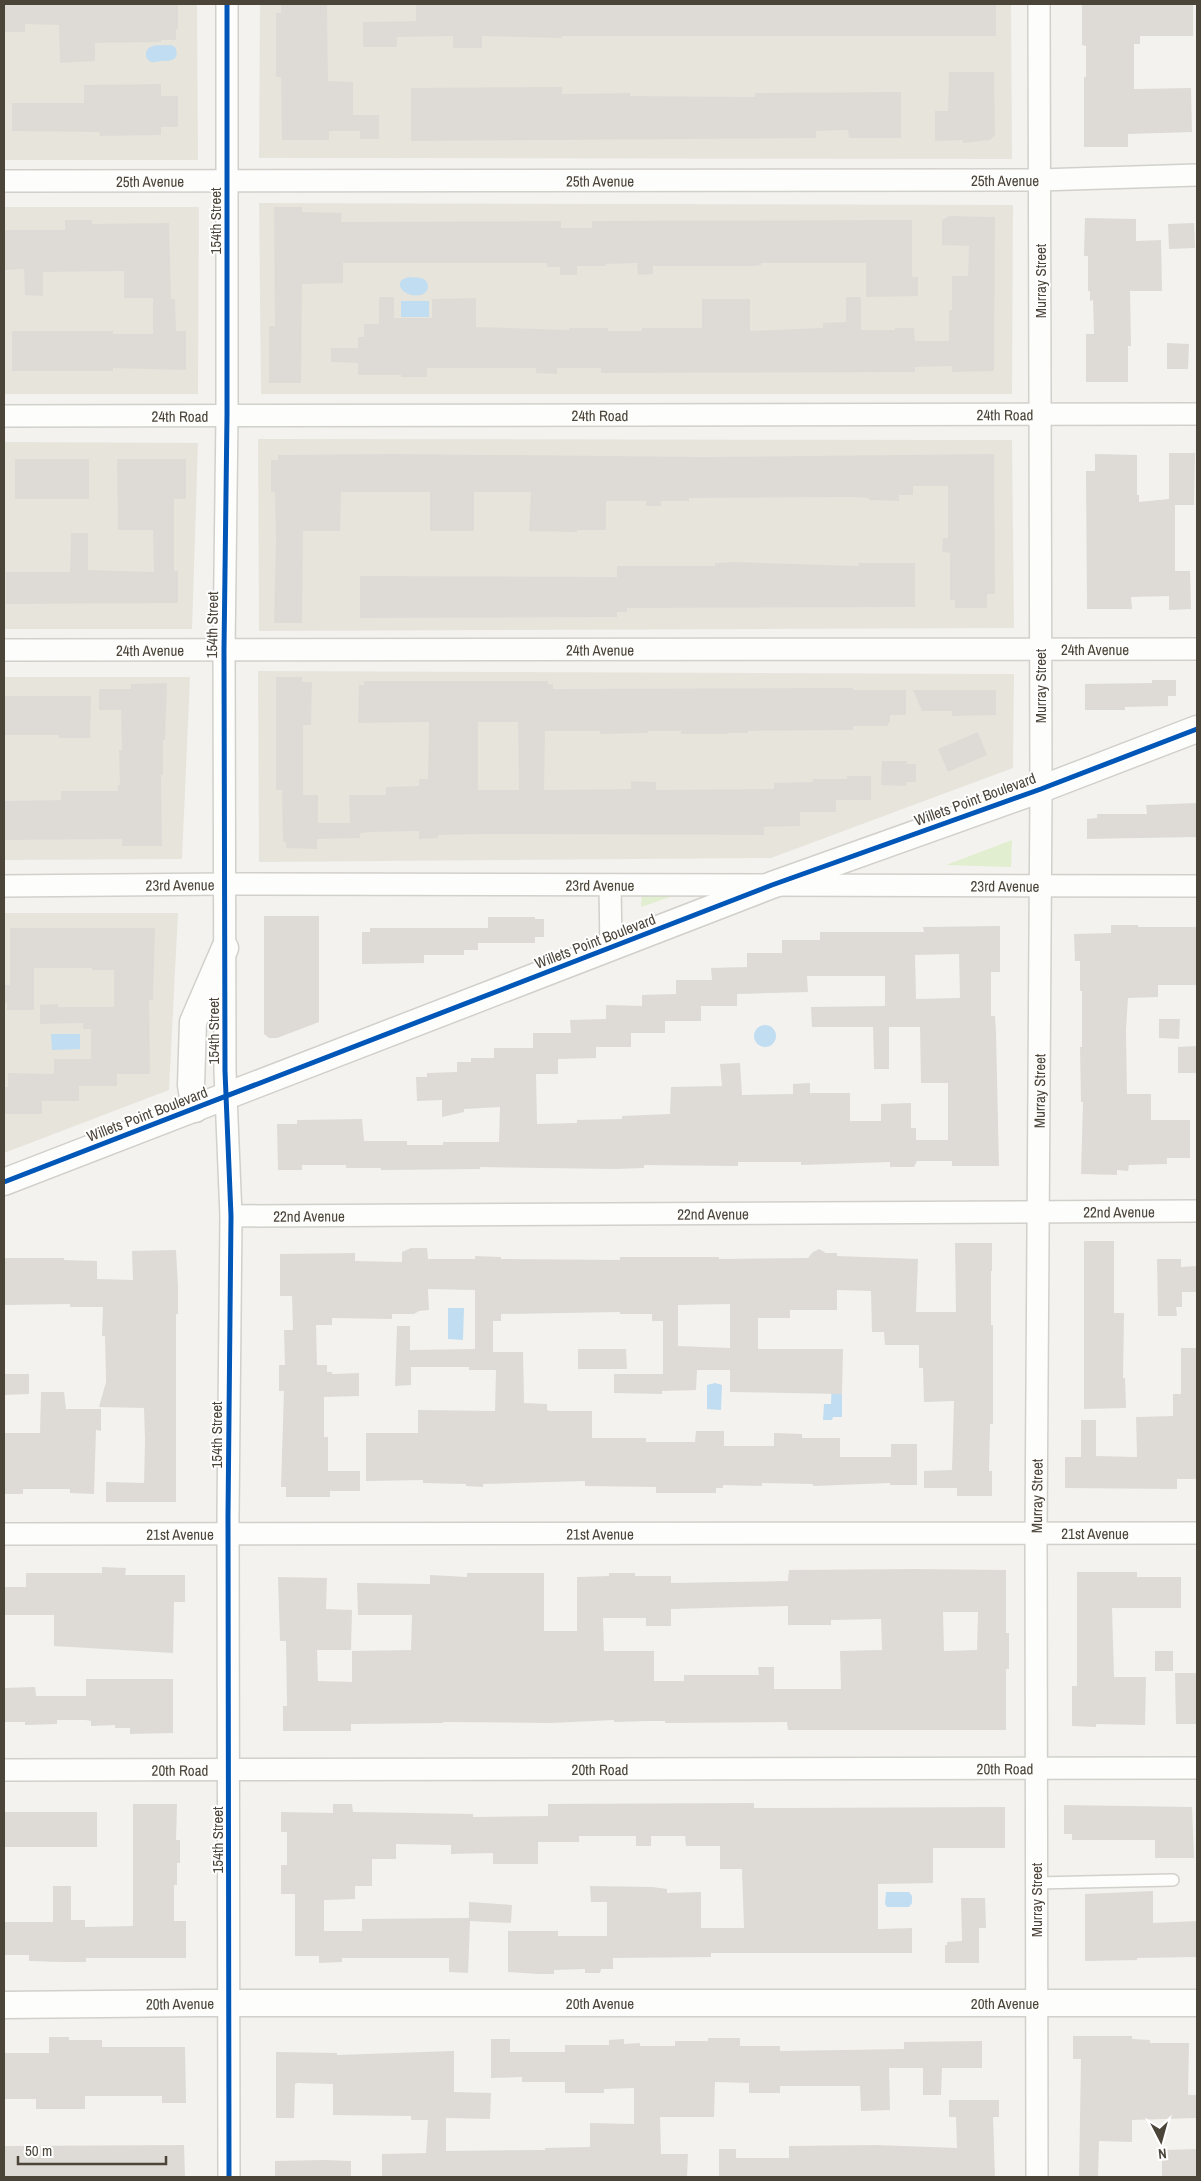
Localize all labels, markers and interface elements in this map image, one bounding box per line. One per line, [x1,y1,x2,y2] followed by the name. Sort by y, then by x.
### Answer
[116,170,184,191] street label: 25th Avenue
[566,170,634,191] street label: 25th Avenue
[971,170,1039,191] street label: 25th Avenue
[205,187,226,255] street label: 154th Street
[1030,243,1051,318] street label: Murray Street
[572,404,628,426] street label: 24th Road
[977,404,1033,425] street label: 24th Road
[152,405,208,426] street label: 24th Road
[201,591,223,659] street label: 154th Street
[116,639,184,660] street label: 24th Avenue
[566,639,634,660] street label: 24th Avenue
[1061,639,1129,660] street label: 24th Avenue
[1030,648,1051,723] street label: Murray Street
[911,767,1039,831] street label: Willets Point Boulevard
[145,874,215,895] street label: 23rd Avenue
[566,874,635,895] street label: 23rd Avenue
[971,875,1040,896] street label: 23rd Avenue
[532,908,658,974] street label: Willets Point Boulevard
[203,997,224,1065] street label: 154th Street
[1028,1053,1050,1128] street label: Murray Street
[84,1081,210,1147] street label: Willets Point Boulevard
[1083,1201,1155,1222] street label: 22nd Avenue
[677,1203,749,1224] street label: 22nd Avenue
[273,1205,345,1226] street label: 22nd Avenue
[206,1401,227,1469] street label: 154th Street
[1026,1458,1047,1533] street label: Murray Street
[146,1523,214,1544] street label: 21st Avenue
[566,1523,634,1544] street label: 21st Avenue
[1061,1523,1129,1544] street label: 21st Avenue
[572,1758,628,1780] street label: 20th Road
[977,1758,1033,1779] street label: 20th Road
[152,1759,208,1780] street label: 20th Road
[207,1806,228,1874] street label: 154th Street
[1026,1862,1047,1937] street label: Murray Street
[146,1992,214,2014] street label: 20th Avenue
[566,1993,634,2014] street label: 20th Avenue
[971,1993,1039,2014] street label: 20th Avenue
[1136,2116,1186,2166] north arrow
[18,2134,165,2166] scale bar
[25,2140,52,2161] text: 50 m
[1157,2145,1167,2163] text: N

